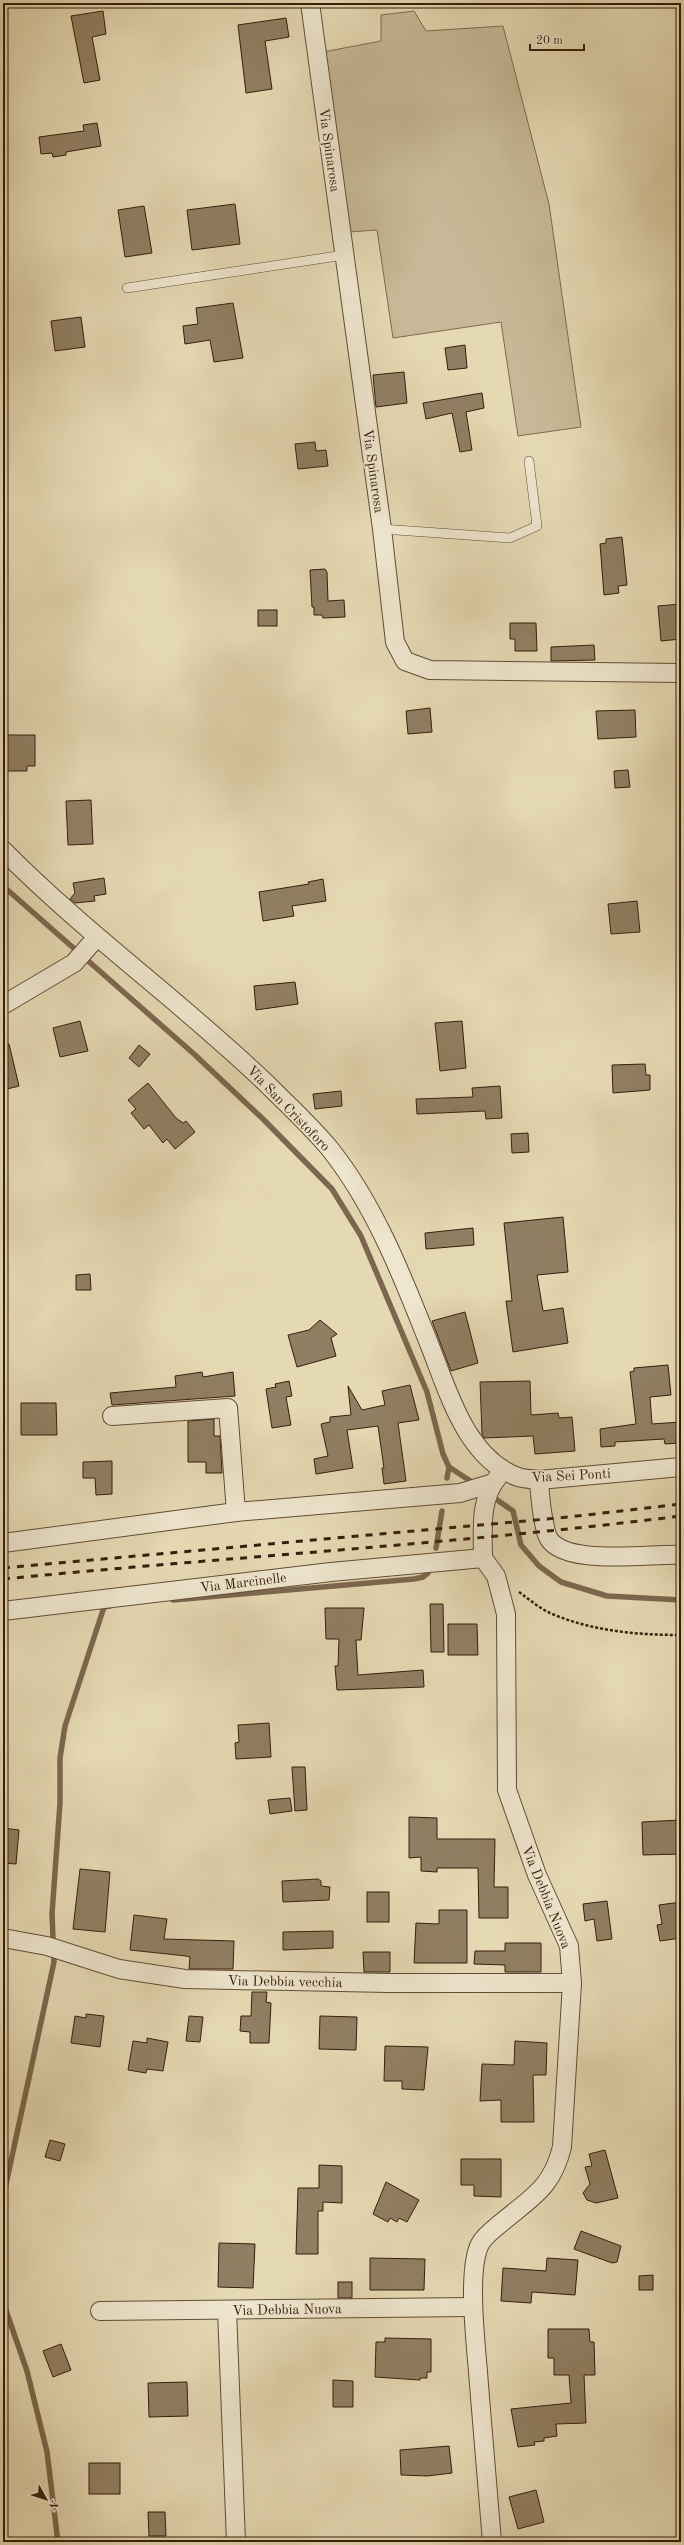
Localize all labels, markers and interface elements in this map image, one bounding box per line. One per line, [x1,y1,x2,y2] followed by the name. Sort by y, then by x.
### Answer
[530,26,584,52] scale bar
[536,35,563,47] text: 20 m
[316,107,342,193] street label: Via Spinarosa
[360,428,386,514] street label: Via Spinarosa
[244,1063,333,1154] street label: Via San Cristoforo
[531,1467,611,1485] street label: Via Sei Ponti
[199,1571,287,1595] street label: Via Marcinelle
[519,1844,573,1951] street label: Via Debbia Nuova
[227,1974,343,1990] street label: Via Debbia vecchia
[232,2302,342,2318] street label: Via Debbia Nuova
[26,2479,66,2519] north arrow
[45,2498,60,2512] text: N

